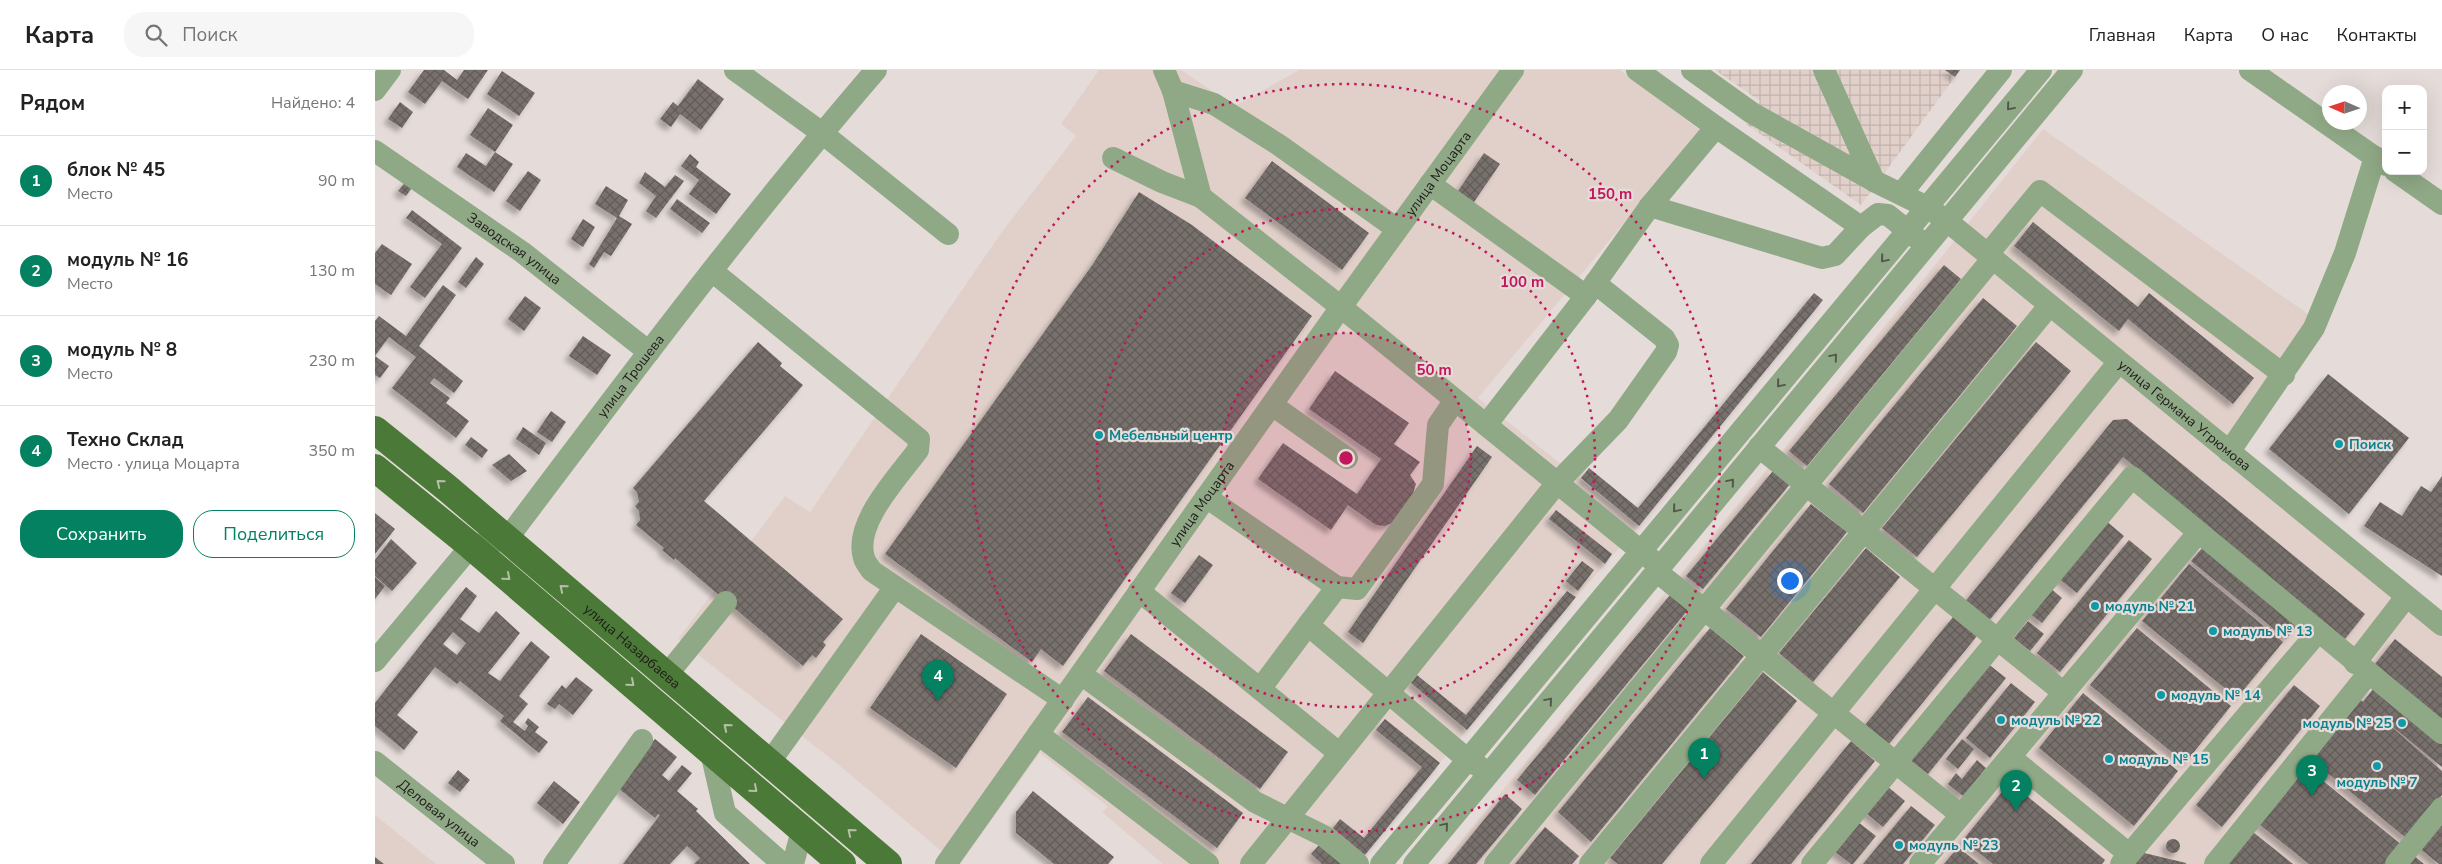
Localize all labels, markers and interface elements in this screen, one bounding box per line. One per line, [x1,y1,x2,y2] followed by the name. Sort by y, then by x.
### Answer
[124,12,474,57] search box
[25,19,94,51] text: Карта
[142,21,170,49] icon: search
[182,22,237,48] text: Поиск
[2089,23,2156,47] text: Главная
[2184,23,2233,47] text: Карта
[2261,23,2309,47] text: О нас
[2337,23,2417,47] text: Контакты
[2322,85,2367,130] north arrow
[2382,85,2427,175] map controls
[2382,85,2427,130] button: +
[20,89,85,117] text: Рядом
[271,92,355,114] text: Найдено: 4
[2007,102,2016,111] one-way arrow
[1401,127,1475,220] street label: улица Моцарта
[2382,130,2427,175] button: −
[67,157,165,183] text: блок № 45
[31,170,41,192] text: 1
[318,170,355,192] text: 90 m
[67,183,113,205] text: Место
[1588,184,1632,204] text: 150 m
[463,208,565,289] street label: Заводская улица
[67,247,189,273] text: модуль № 16
[1881,253,1889,262] one-way arrow
[31,260,41,282] text: 2
[308,260,355,282] text: 130 m
[1500,272,1544,292] text: 100 m
[67,273,113,295] text: Место
[592,330,668,422] street label: улица Трошева
[67,337,177,363] text: модуль № 8
[31,350,41,372] text: 3
[308,350,355,372] text: 230 m
[1829,354,1837,363] one-way arrow
[2114,355,2255,475] street label: улица Германа Угрюмова
[1416,360,1452,380] text: 50 m
[67,363,113,385] text: Место
[1777,378,1785,387] one-way arrow
[1109,426,1233,445] place label: Мебельный центр
[67,427,184,453] text: Техно Склад
[1093,429,1105,441] marker: Мебельный центр
[2349,435,2391,454] place label: Поиск
[2333,438,2345,450] marker: Поиск
[31,440,41,462] text: 4
[308,440,355,462] text: 350 m
[1337,449,1355,467] centre of rings
[67,453,240,475] text: Место · улица Моцарта
[1165,457,1239,550] street label: улица Моцарта
[436,479,445,488] one-way arrow
[1725,479,1733,488] one-way arrow
[1673,503,1681,512] one-way arrow
[20,510,183,558] button: Сохранить
[193,510,355,558] button: Поделиться
[1777,568,1803,594] your location
[502,572,511,581] one-way arrow
[560,585,569,594] one-way arrow
[2105,597,2195,616] place label: модуль № 21
[580,599,685,693] street label: улица Назарбаева
[2089,600,2101,612] marker: модуль № 21
[2223,622,2313,641] place label: модуль № 13
[2207,625,2219,637] marker: модуль № 13
[922,660,954,701] pin: 4
[625,677,634,686] one-way arrow
[2171,686,2261,705] place label: модуль № 14
[2155,689,2167,701] marker: модуль № 14
[1543,698,1552,707] one-way arrow
[2011,711,2101,730] place label: модуль № 22
[1995,714,2007,726] marker: модуль № 22
[2302,714,2392,733] place label: модуль № 25
[2396,717,2408,729] marker: модуль № 25
[724,724,733,733] one-way arrow
[1688,738,1720,779] pin: 1
[2119,750,2209,769] place label: модуль № 15
[2103,753,2115,765] marker: модуль № 15
[2296,755,2328,796] pin: 3
[2371,760,2383,772] marker: модуль № 7
[2000,770,2032,811] pin: 2
[2336,773,2418,792] place label: модуль № 7
[394,774,484,851] street label: Деловая улица
[748,783,757,791] one-way arrow
[1439,823,1448,832] one-way arrow
[848,830,857,838] one-way arrow
[1909,836,1999,855] place label: модуль № 23
[1893,839,1905,851] marker: модуль № 23

